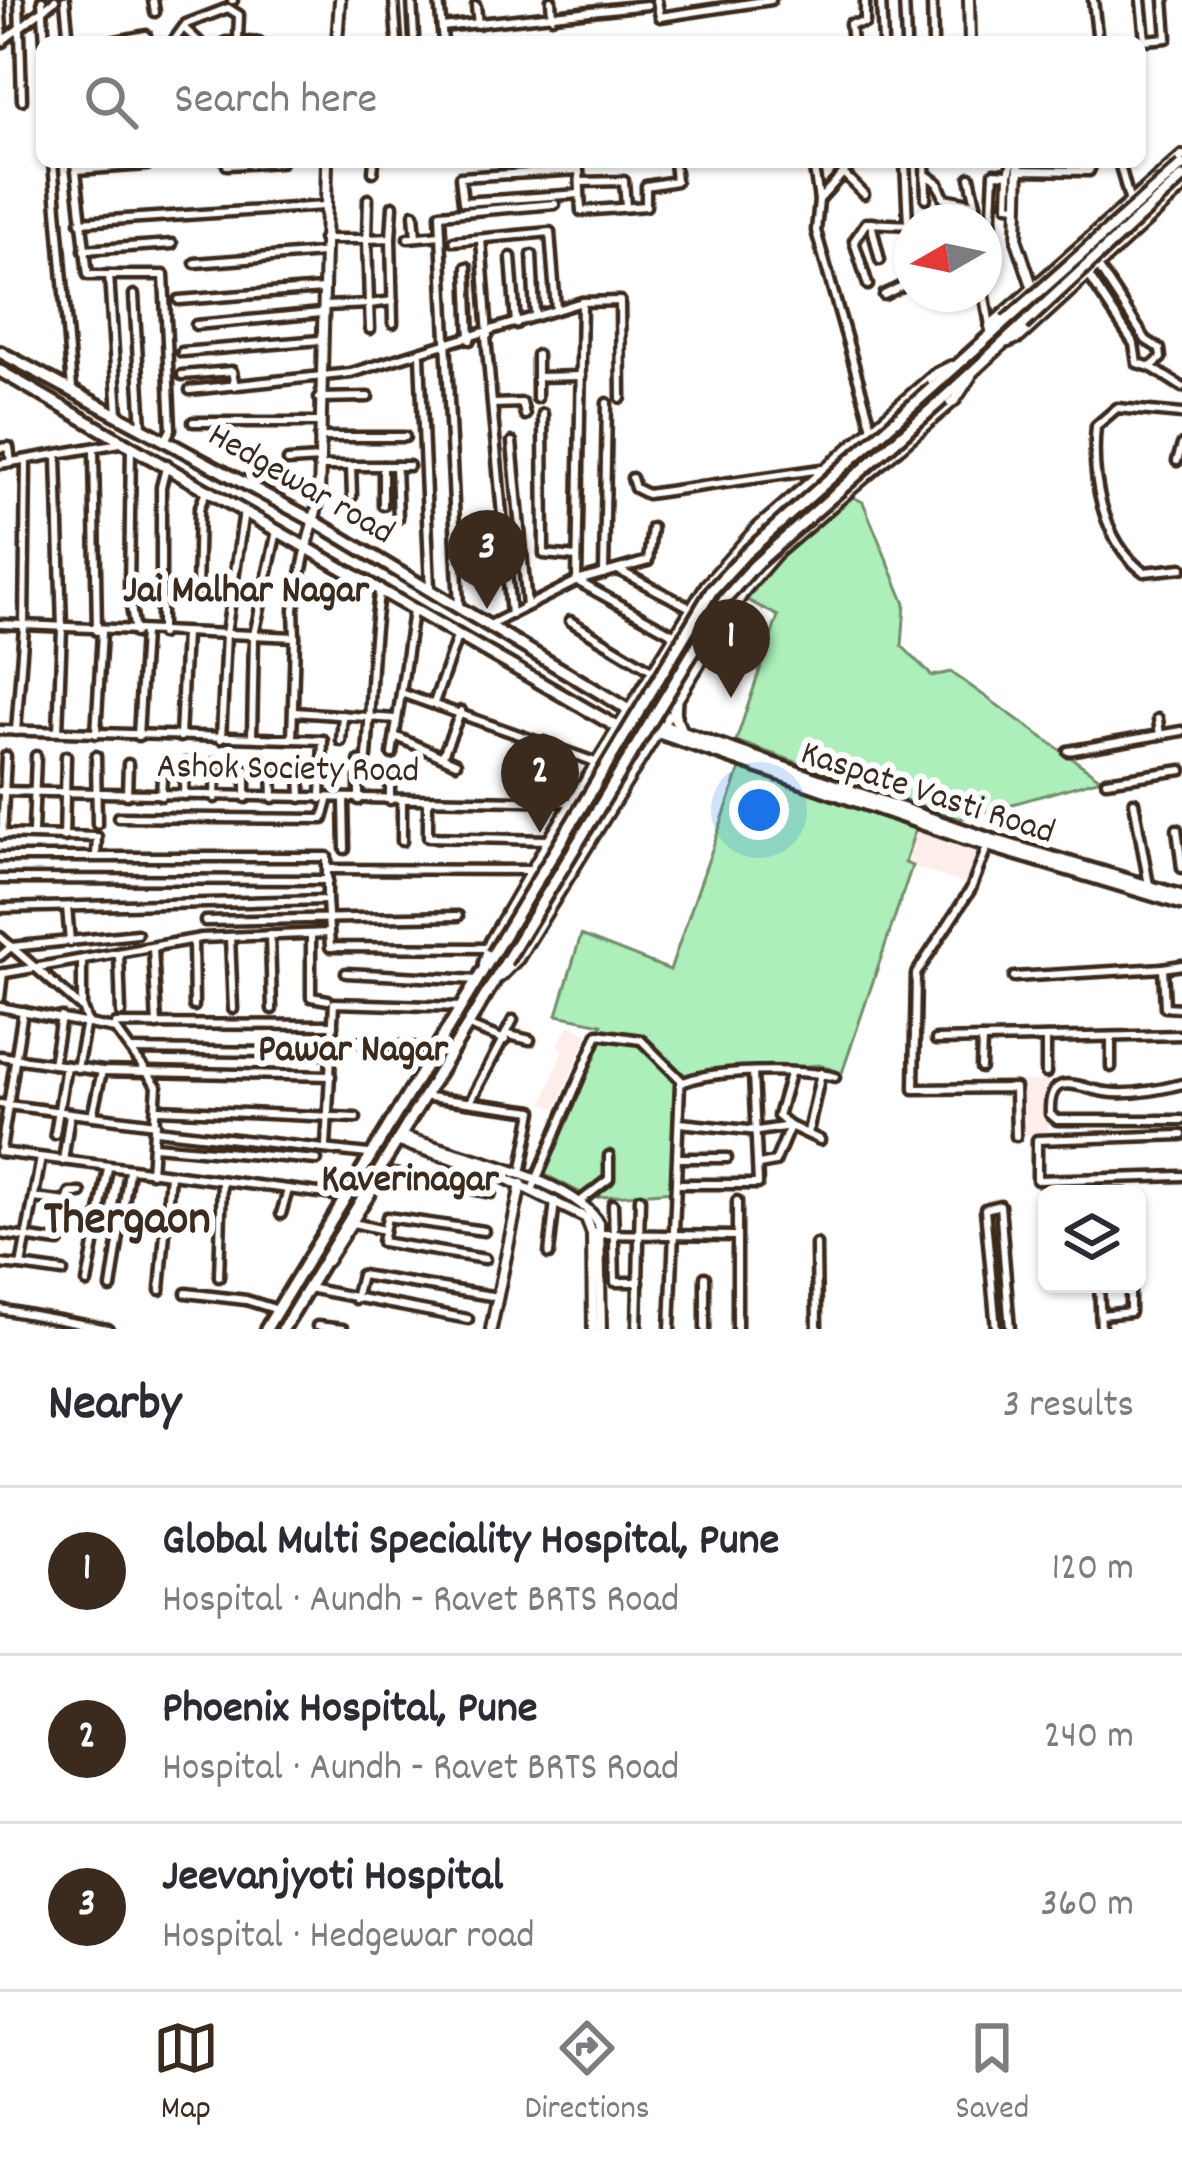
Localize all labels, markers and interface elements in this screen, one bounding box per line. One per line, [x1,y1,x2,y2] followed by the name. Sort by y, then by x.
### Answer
[36,36,1146,168] search box
[78,69,144,135] icon: search
[174,70,377,134] text: Search here
[894,204,1002,312] north arrow
[197,412,403,560] street label: Hedgewar road
[448,510,526,609] pin: 3
[123,566,369,621] district label: Jai Malhar Nagar
[692,599,770,698] pin: 1
[793,729,1061,861] street label: Kaspate Vasti Road
[501,734,579,833] pin: 2
[156,743,420,799] street label: Ashok Society Road
[729,780,789,840] your location
[258,1025,449,1080] district label: Pawar Nagar
[321,1155,499,1210] district label: Kaverinagar
[1038,1185,1146,1293] map controls
[1038,1185,1146,1293] button: layers
[43,1188,211,1257] district label: Thergaon
[48,1371,181,1443] text: Nearby
[1003,1380,1134,1435] text: 3 results
[162,1511,779,1575] text: Global Multi Speciality Hospital, Pune
[83,1543,91,1598] text: 1
[1051,1543,1134,1598] text: 120 m
[162,1575,679,1630] text: Hospital · Aundh - Ravet BRTS Road
[162,1679,538,1743] text: Phoenix Hospital, Pune
[78,1711,96,1766] text: 2
[1044,1711,1134,1766] text: 240 m
[162,1743,679,1798] text: Hospital · Aundh - Ravet BRTS Road
[162,1847,503,1911] text: Jeevanjyoti Hospital
[78,1879,96,1934] text: 3
[1041,1879,1134,1934] text: 360 m
[162,1911,535,1966] text: Hospital · Hedgewar road
[153,2015,219,2134] tab: Map
[525,2015,650,2134] tab: Directions
[955,2015,1029,2134] tab: Saved

